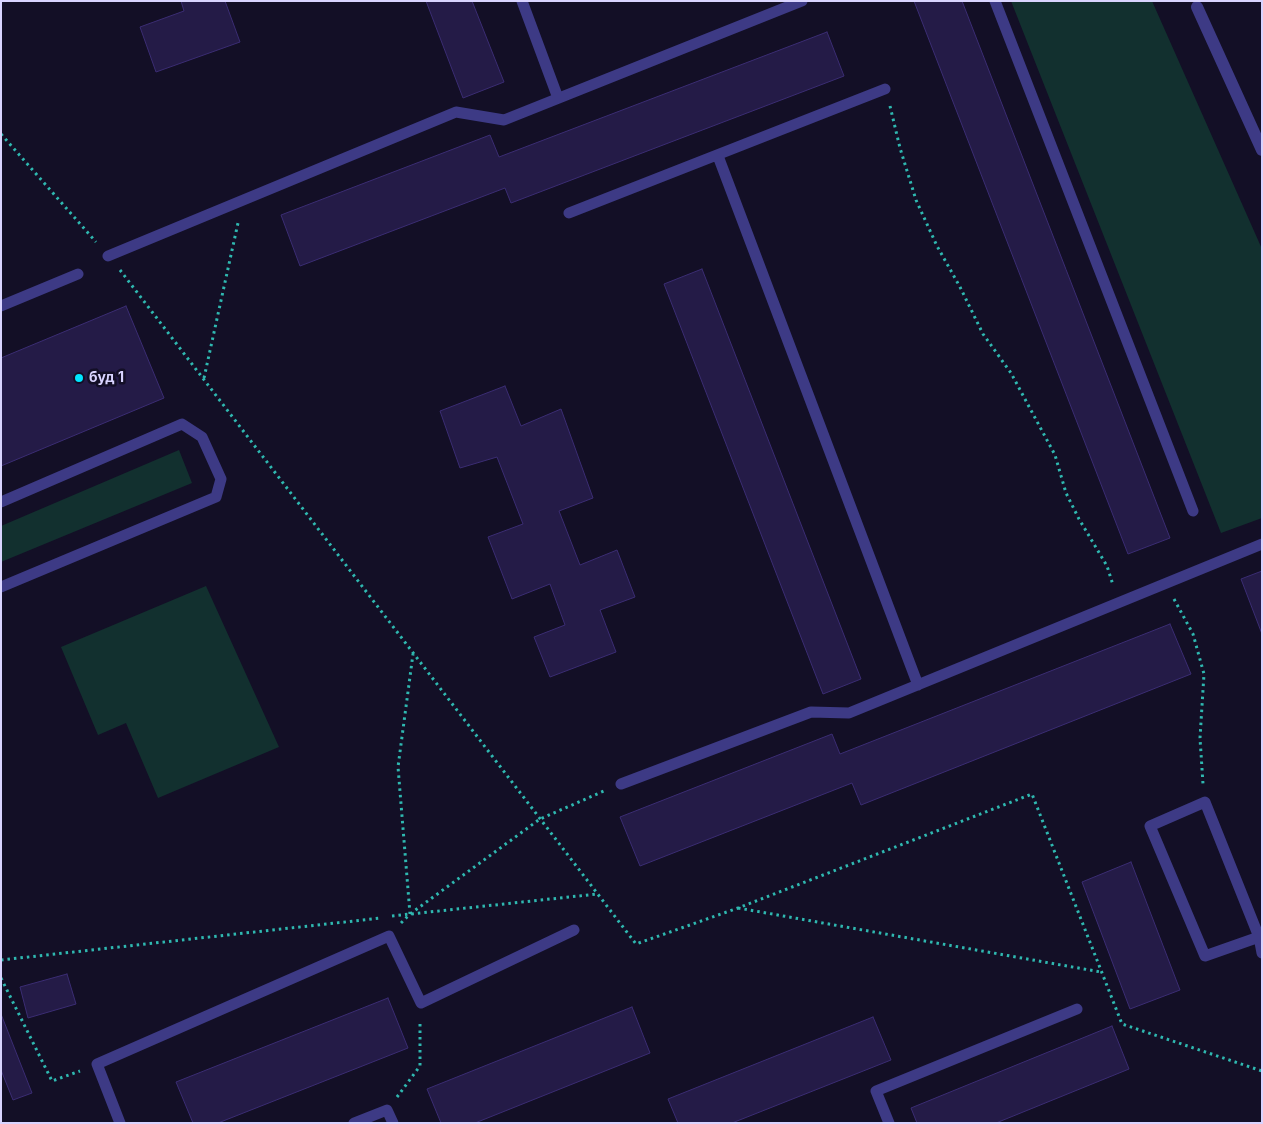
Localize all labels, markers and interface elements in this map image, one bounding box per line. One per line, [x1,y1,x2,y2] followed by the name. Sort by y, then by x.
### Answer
[89,370,124,386] place label: буд 1
[73,372,85,384] marker: буд 1

